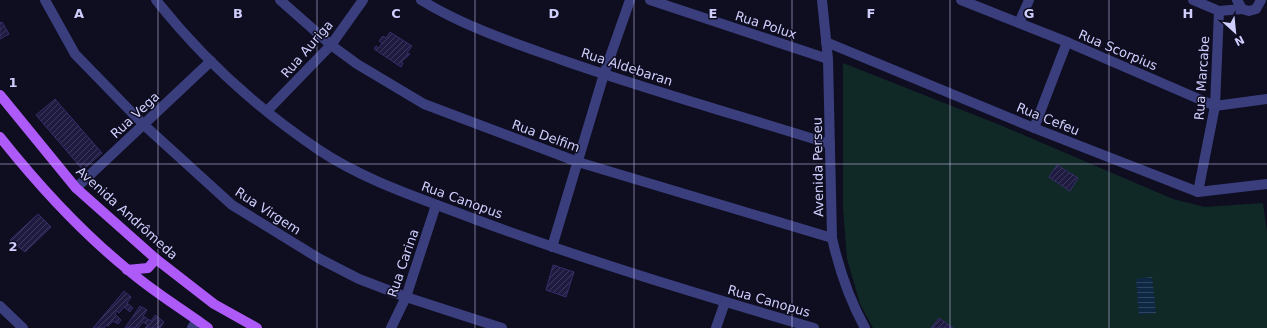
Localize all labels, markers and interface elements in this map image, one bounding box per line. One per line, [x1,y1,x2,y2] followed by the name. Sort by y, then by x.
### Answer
[74,6,84,21] text: A
[233,6,243,21] text: B
[391,6,401,21] text: C
[549,6,560,21] text: D
[709,6,717,21] text: E
[867,6,875,21] text: F
[1024,6,1034,21] text: G
[1183,6,1193,21] text: H
[733,8,799,42] street label: Rua Polux
[1215,12,1255,52] north arrow
[278,17,336,81] street label: Rua Auriga
[1076,27,1160,73] street label: Rua Scorpius
[1232,33,1246,48] text: N
[1192,35,1212,121] street label: Rua Marcabe
[579,45,675,89] street label: Rua Aldebaran
[8,75,18,90] text: 1
[108,89,162,141] street label: Rua Vega
[1014,100,1082,138] street label: Rua Cefeu
[510,117,582,155] street label: Rua Delfim
[810,117,826,217] street label: Avenida Perseu
[73,163,181,263] street label: Avenida Andrômeda
[419,178,505,222] street label: Rua Canopus
[232,184,304,238] street label: Rua Virgem
[384,227,422,299] street label: Rua Carina
[8,239,18,254] text: 2
[726,282,812,320] street label: Rua Canopus

